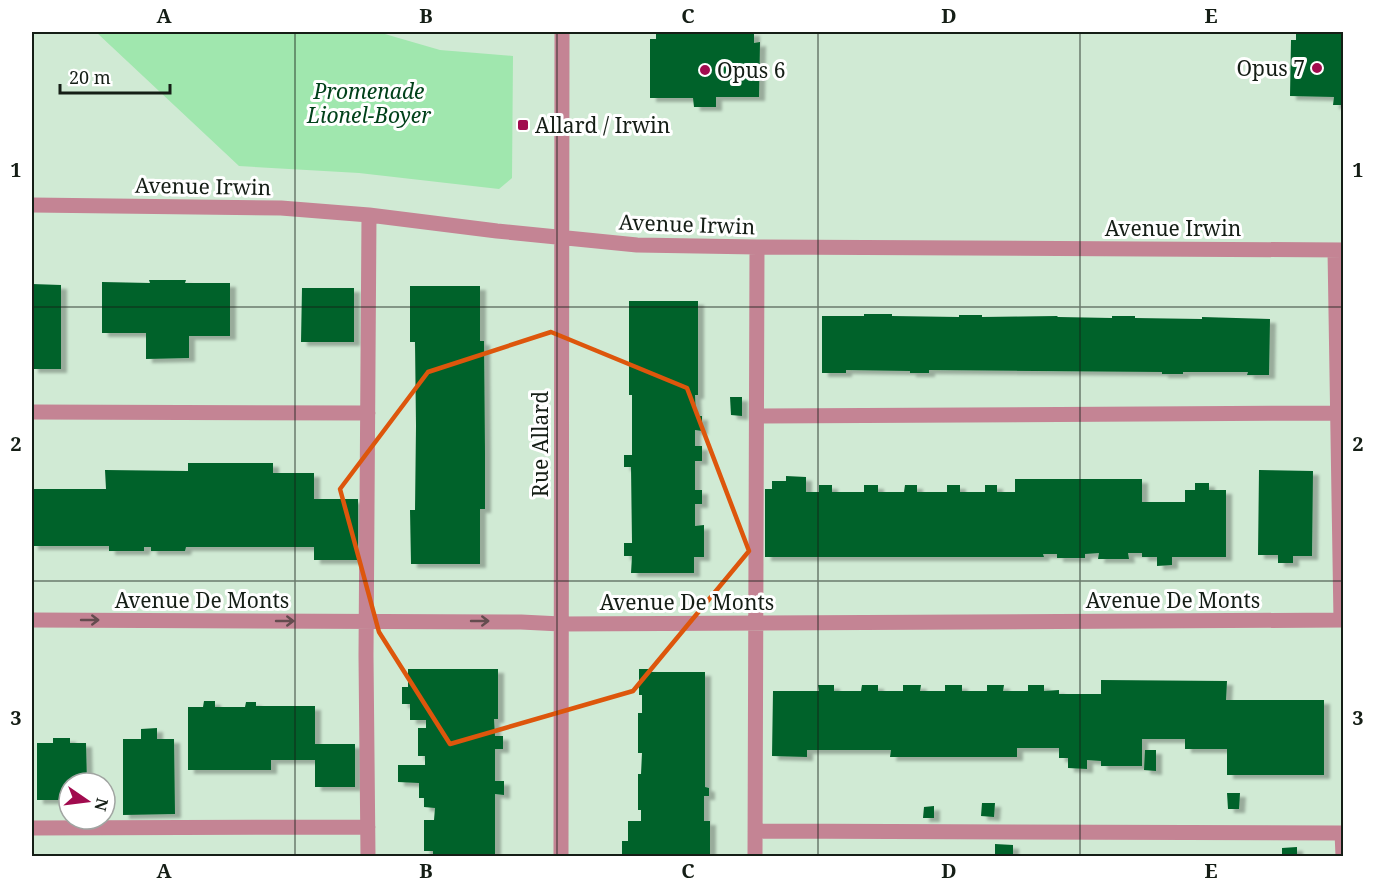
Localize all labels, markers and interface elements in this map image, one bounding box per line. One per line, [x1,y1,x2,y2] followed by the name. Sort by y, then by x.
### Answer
[156,2,172,29] text: A
[419,2,433,29] text: B
[681,2,695,29] text: C
[941,2,957,29] text: D
[1204,2,1218,29] text: E
[1237,54,1305,82] place label: Opus 7
[717,56,785,84] place label: Opus 6
[60,57,170,95] scale bar
[1310,61,1324,75] marker: Opus 7
[698,63,712,77] marker: Opus 6
[69,65,111,89] text: 20 m
[306,77,431,129] park label: Promenade Lionel-Boyer
[535,111,670,139] place label: Allard / Irwin
[516,118,530,132] marker: Allard / Irwin
[10,156,22,183] text: 1
[1352,156,1364,183] text: 1
[135,171,271,201] street label: Avenue Irwin
[618,208,756,240] street label: Avenue Irwin
[1105,214,1241,242] street label: Avenue Irwin
[526,391,554,497] street label: Rue Allard
[10,430,22,457] text: 2
[1352,430,1364,457] text: 2
[115,586,289,614] street label: Avenue De Monts
[1086,586,1260,614] street label: Avenue De Monts
[600,588,774,616] street label: Avenue De Monts
[79,614,99,626] one-way arrow
[274,615,294,627] one-way arrow
[469,615,489,627] one-way arrow
[10,704,22,731] text: 3
[1352,704,1364,731] text: 3
[57,771,117,831] north arrow
[89,796,114,814] text: N
[156,857,172,884] text: A
[419,857,433,884] text: B
[681,857,695,884] text: C
[941,857,957,884] text: D
[1204,857,1218,884] text: E

